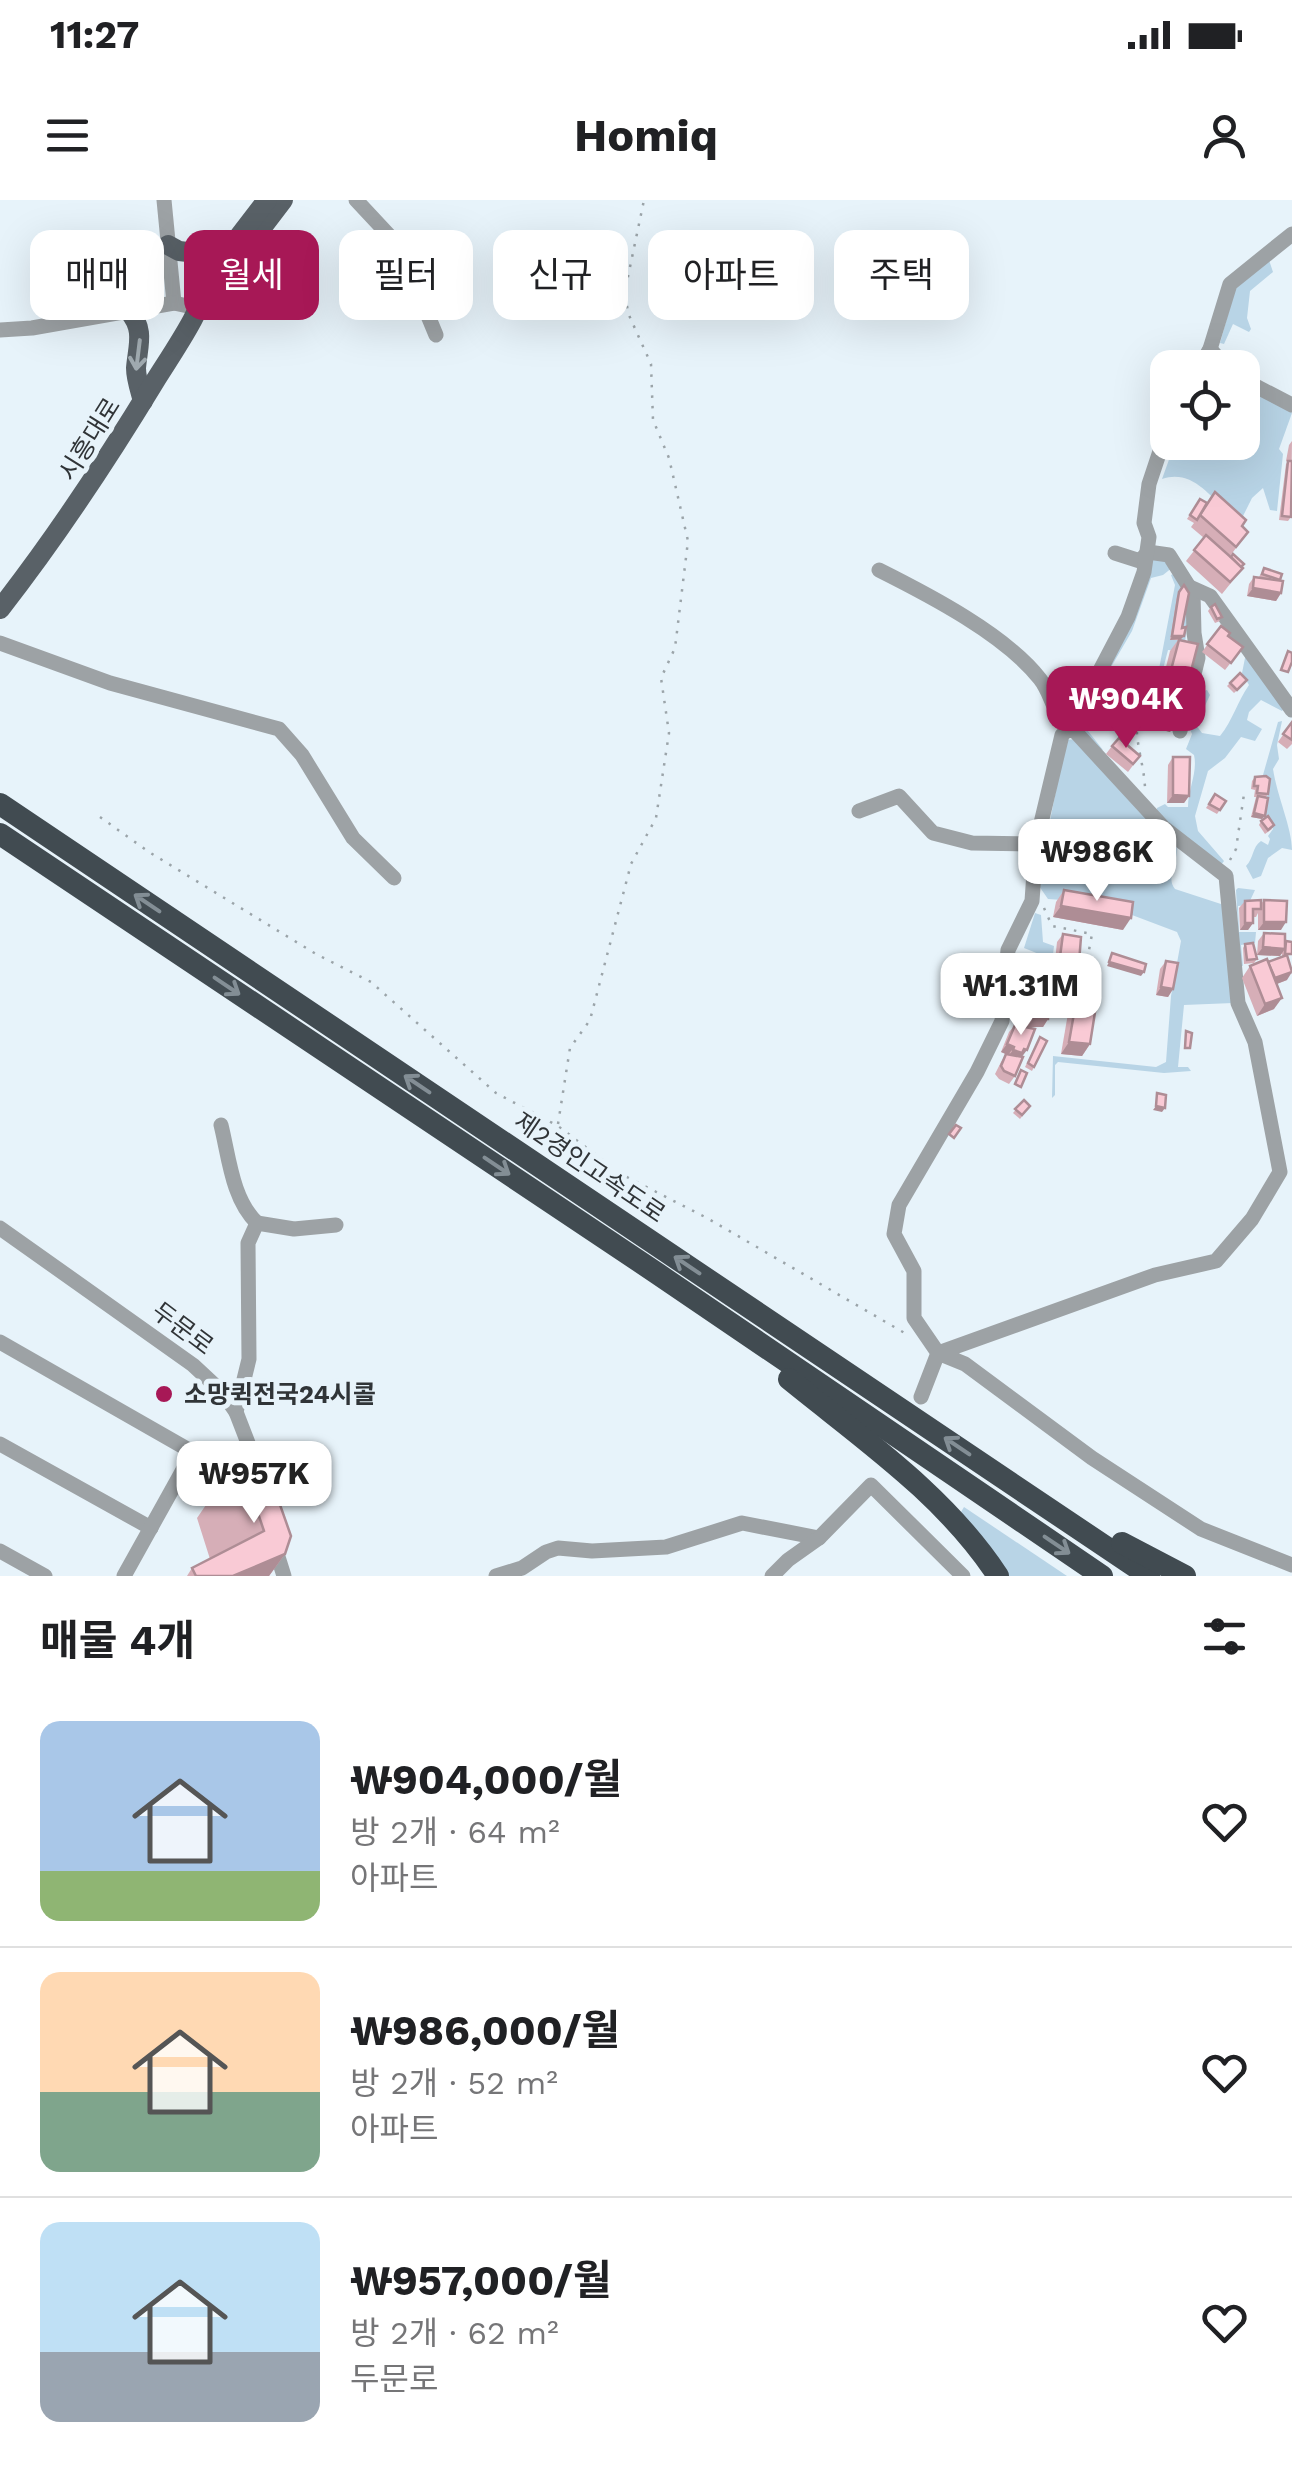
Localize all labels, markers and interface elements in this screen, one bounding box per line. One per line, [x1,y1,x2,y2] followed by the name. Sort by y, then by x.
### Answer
[50,13,139,57] text: 11:27
[40,108,95,163] icon: menu
[1197,108,1252,163] icon: person
[574,109,718,162] text: Homiq
[30,230,164,320] chip: 매매
[184,230,319,320] chip: 월세
[339,230,473,320] chip: 필터
[493,230,628,320] chip: 신규
[648,230,814,320] chip: 아파트
[834,230,969,320] chip: 주택
[128,338,147,370] one-way arrow
[1150,350,1260,460] map controls
[1150,350,1260,460] button: locate
[53,393,126,486] street label: 시흥대로
[1056,666,1196,751] pin: ₩904K
[1068,679,1184,717] text: ₩904K
[1027,819,1167,904] pin: ₩986K
[1040,832,1154,870] text: ₩986K
[133,893,161,914] one-way arrow
[940,953,1102,1038] pin: ₩1.31M
[963,966,1079,1004] text: ₩1.31M
[212,975,240,996] one-way arrow
[403,1074,431,1095] one-way arrow
[509,1106,671,1229] street label: 제2경인고속도로
[483,1156,510,1176] one-way arrow
[673,1255,701,1276] one-way arrow
[146,1296,219,1361] street label: 두문로
[184,1380,376,1409] place label: 소망퀵전국24시콜
[153,1383,175,1405] marker: 소망퀵전국24시콜
[943,1436,971,1457] one-way arrow
[184,1441,324,1526] pin: ₩957K
[199,1454,309,1492] text: ₩957K
[1043,1534,1070,1555] one-way arrow
[1197,1609,1252,1664] icon: filters
[40,1616,195,1665] text: 매물 4개
[350,1755,622,1804] text: ₩904,000/월
[120,1761,240,1881] icon: home
[1197,1794,1252,1849] icon: heart
[350,1813,560,1851] text: 방 2개 · 64 m²
[350,1859,438,1897] text: 아파트
[350,2006,620,2055] text: ₩986,000/월
[120,2012,240,2132] icon: home
[1197,2045,1252,2100] icon: heart
[350,2064,558,2102] text: 방 2개 · 52 m²
[350,2110,438,2148] text: 아파트
[350,2256,612,2305] text: ₩957,000/월
[120,2262,240,2382] icon: home
[1197,2295,1252,2350] icon: heart
[350,2314,559,2352] text: 방 2개 · 62 m²
[350,2360,438,2398] text: 두문로

